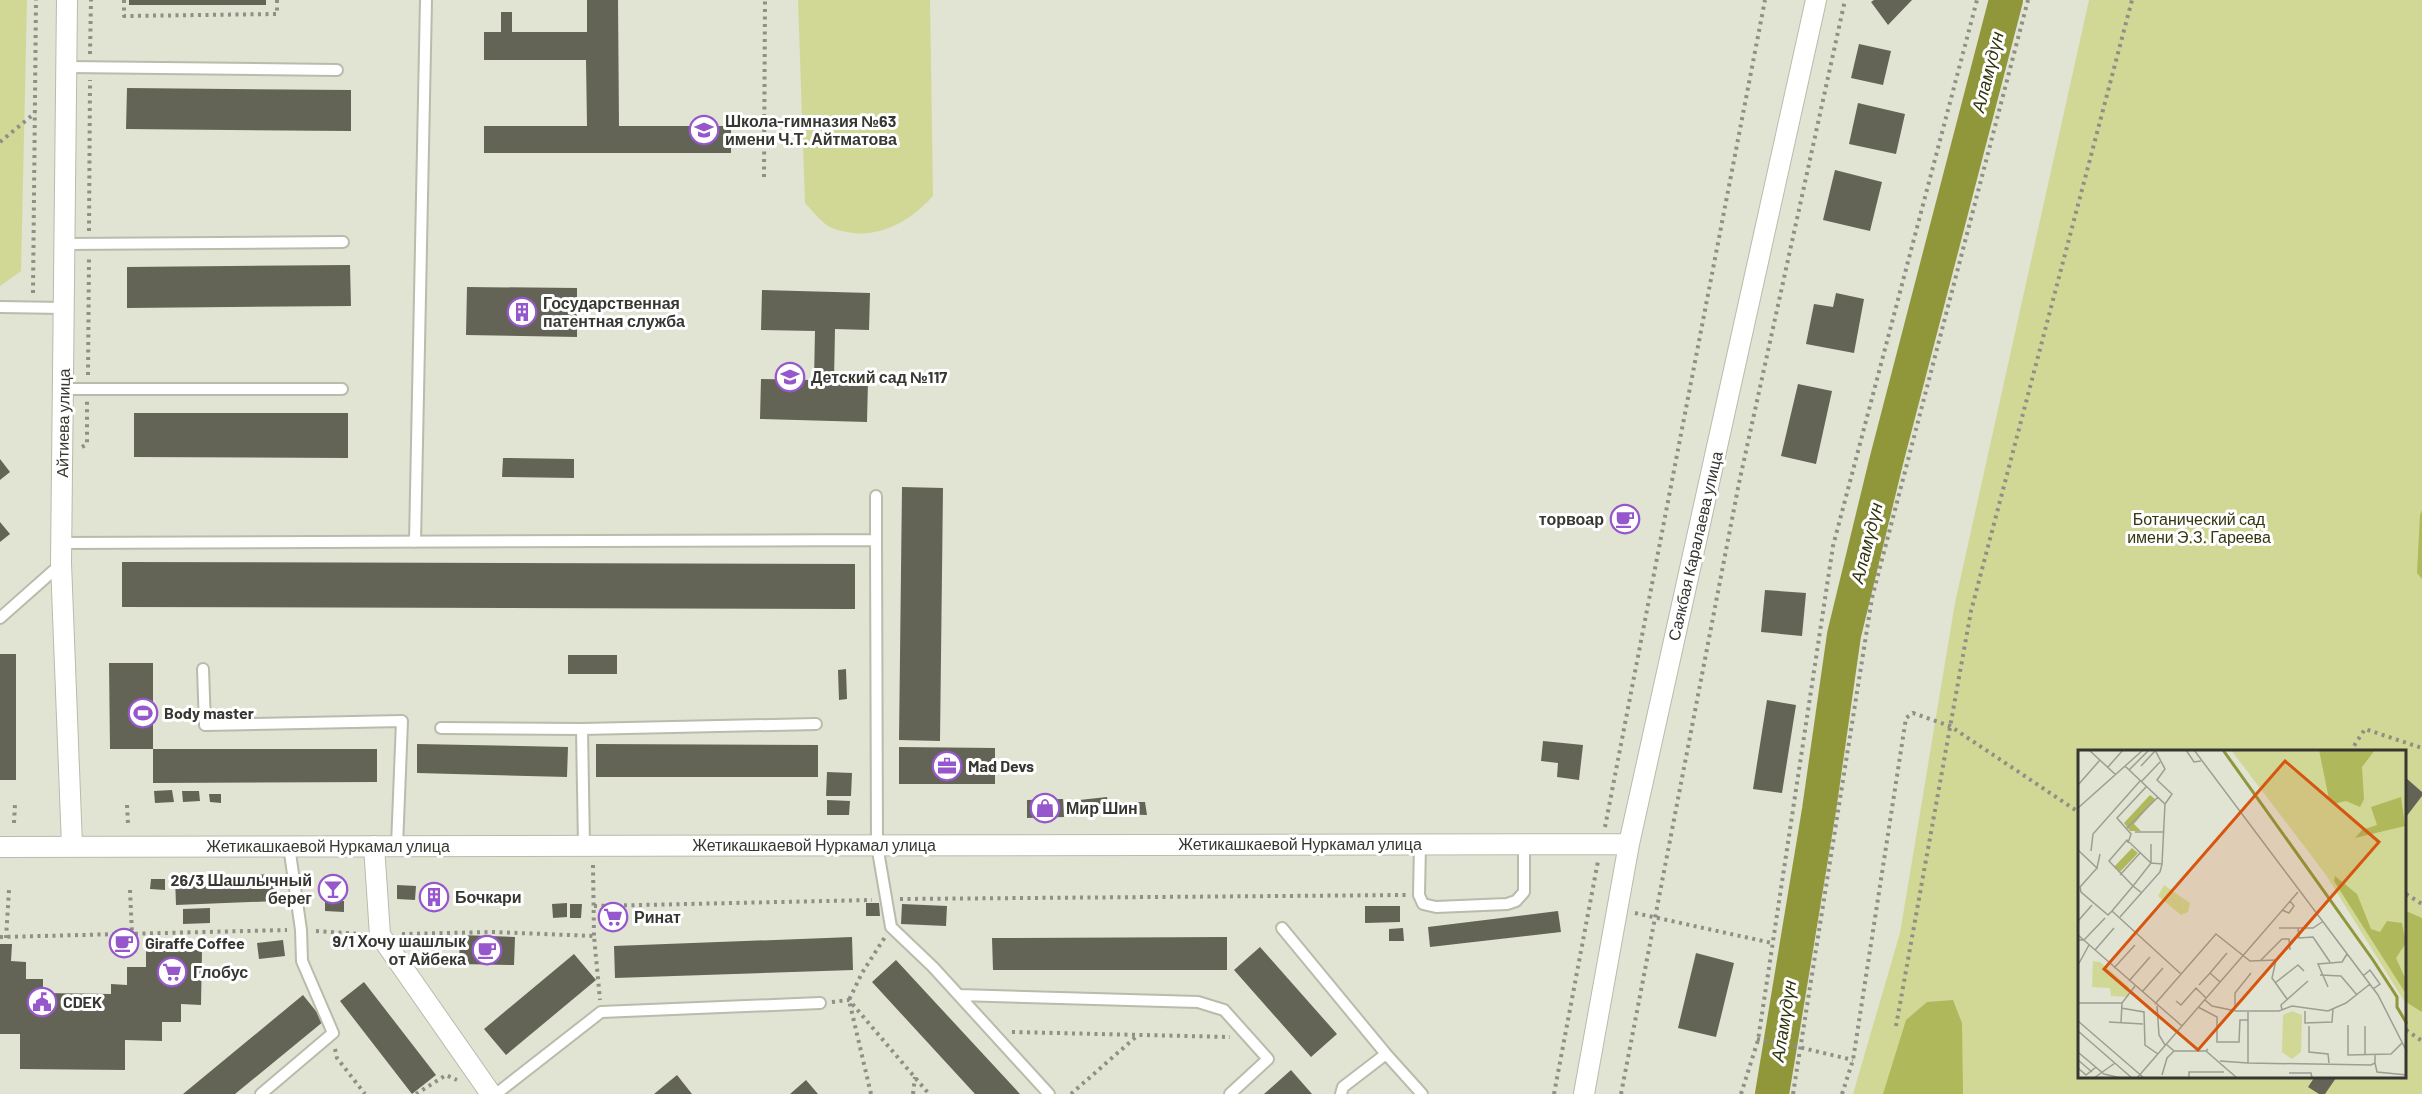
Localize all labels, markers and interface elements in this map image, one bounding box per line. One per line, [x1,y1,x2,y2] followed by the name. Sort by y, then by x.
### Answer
[1966,29,2008,115] water label: Аламүдүн
[725,111,897,148] place label: Школа-гимназия №63 имени Ч.Т. Айтматова
[688,114,720,146] school or university icon: Школа-гимназия №63 имени Ч.Т. Айтматова
[543,293,685,330] place label: Государственная патентная служба
[506,296,538,328] building icon: Государственная патентная служба
[774,361,806,393] school or university icon: Детский сад №117
[811,367,947,386] place label: Детский сад №117
[52,368,73,478] street label: Айтиева улица
[1663,449,1726,642] street label: Саякбая Каралаева улица
[1845,500,1887,586] water label: Аламүдүн
[1609,503,1641,535] cafe icon: торвоар
[1539,509,1604,528] place label: торвоар
[2127,509,2271,546] park label: Ботанический сад имени Э.З. Гареева
[127,697,159,729] sports icon: Body master
[164,703,254,722] place label: Body master
[931,750,963,782] office icon: Mad Devs
[2078,750,2407,1079] inset map
[968,756,1034,775] place label: Mad Devs
[1029,792,1061,824] shop icon: Мир Шин
[1066,798,1138,817] place label: Мир Шин
[1178,834,1422,853] street label: Жетикашкаевой Нуркамал улица
[692,835,936,854] street label: Жетикашкаевой Нуркамал улица
[206,836,450,855] street label: Жетикашкаевой Нуркамал улица
[170,870,312,907] place label: 26/3 Шашлычный берег
[317,873,349,905] bar icon: 26/3 Шашлычный берег
[418,881,450,913] building icon: Бочкари
[455,887,522,906] place label: Бочкари
[597,901,629,933] supermarket icon: Ринат
[634,907,681,926] place label: Ринат
[108,927,140,959] cafe icon: Giraffe Coffee
[332,931,467,968] place label: 9/1 Хочу шашлык от Айбека
[145,933,245,952] place label: Giraffe Coffee
[471,934,503,966] cafe icon: 9/1 Хочу шашлык от Айбека
[156,956,188,988] supermarket icon: Глобус
[193,962,248,981] place label: Глобус
[1766,978,1800,1064] water label: Аламүдүн
[26,986,58,1018] public building icon: CDEK
[63,992,102,1011] place label: CDEK

